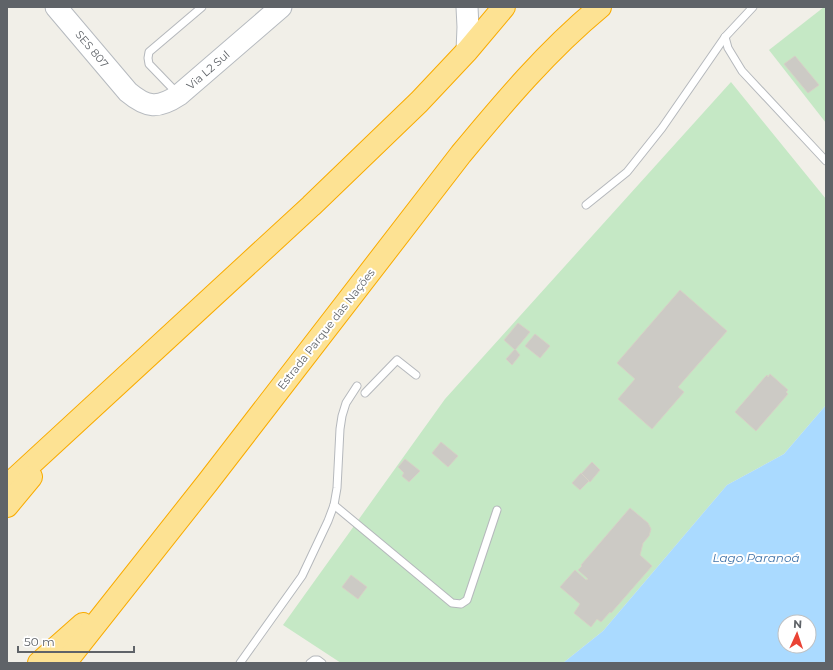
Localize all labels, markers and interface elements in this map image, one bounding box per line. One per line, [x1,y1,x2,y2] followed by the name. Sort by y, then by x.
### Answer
[72,27,112,71] street label: SES 807
[184,47,232,93] street label: Via L2 Sul
[274,265,378,392] street label: Estrada Parque das Nações
[712,550,800,565] water label: Lago Paranoá
[777,614,817,654] north arrow
[793,617,802,631] text: N
[18,628,134,654] scale bar
[24,634,55,649] text: 50 m

